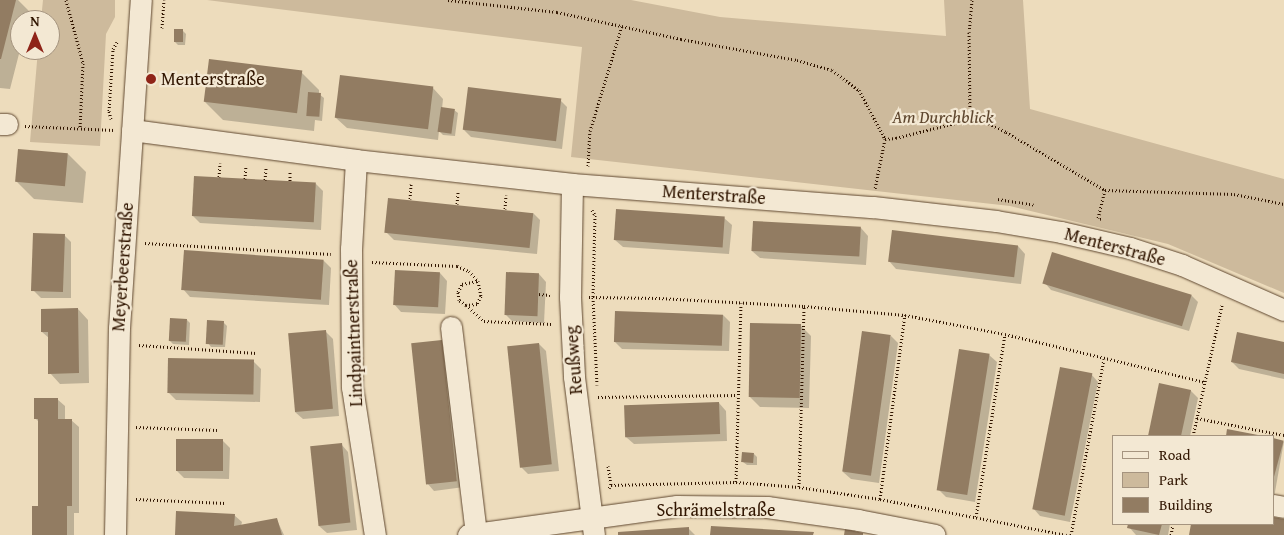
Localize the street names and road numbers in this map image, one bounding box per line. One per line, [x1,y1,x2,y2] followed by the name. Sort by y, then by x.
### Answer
[661,181,767,209] street label: Menterstraße
[108,202,138,332] street label: Meyerbeerstraße
[1062,223,1168,271] street label: Menterstraße
[341,259,367,407] street label: Lindpaintnerstraße
[561,325,587,395] street label: Reußweg
[657,499,775,521] street label: Schrämelstraße

